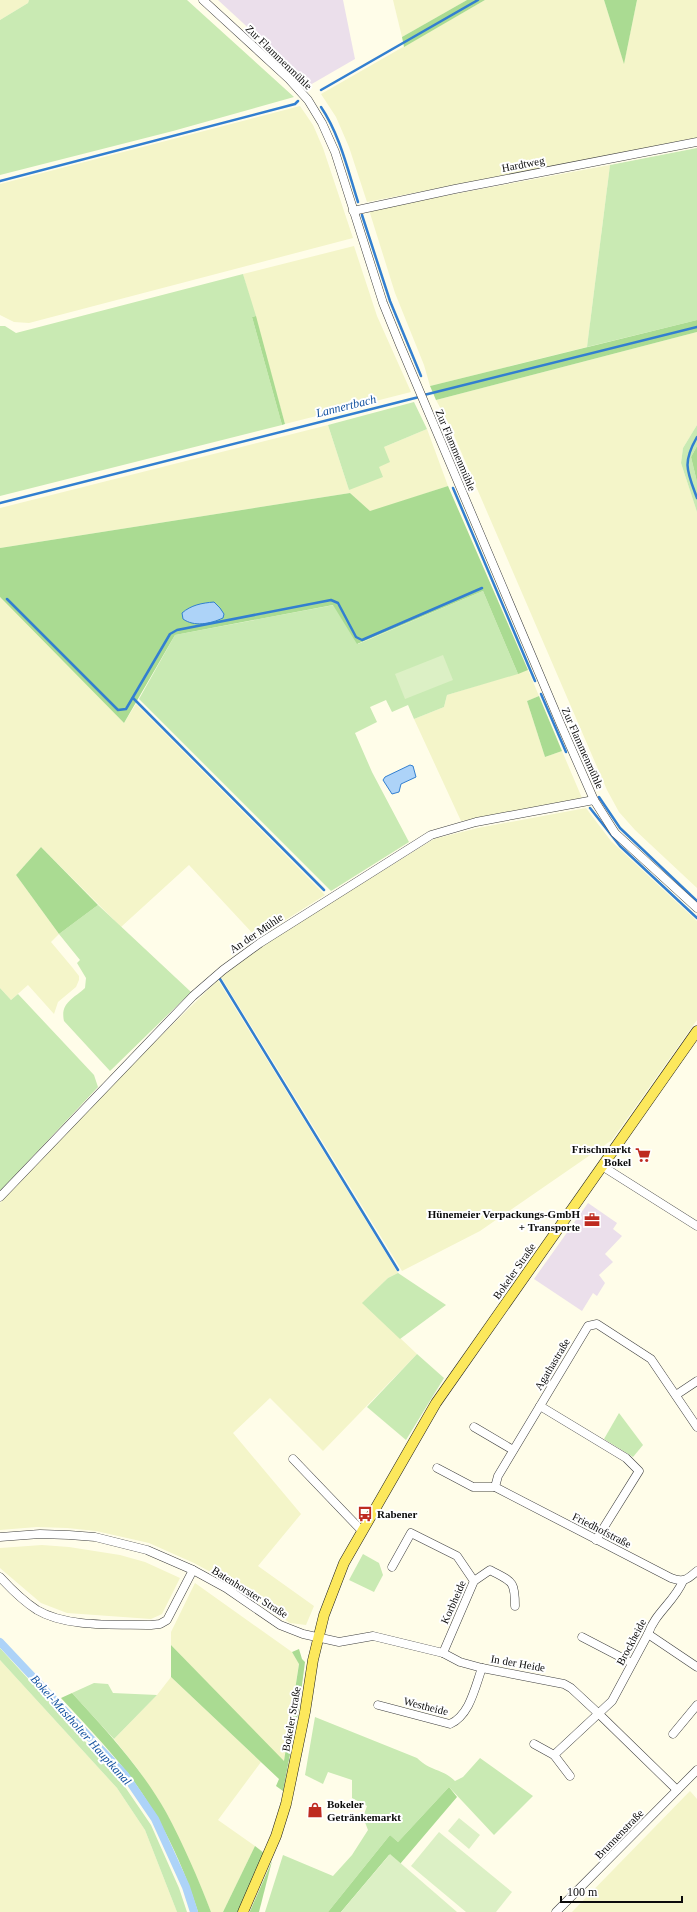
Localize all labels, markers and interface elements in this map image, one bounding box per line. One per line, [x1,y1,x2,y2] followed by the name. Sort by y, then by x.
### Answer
[243,22,315,92] street label: Zur Flammenmühle
[501,154,546,174] street label: Hardtweg
[314,392,377,420] water label: Lannertbach
[433,407,479,493] street label: Zur Flammenmühle
[560,706,606,791] street label: Zur Flammenmühle
[227,911,285,955] street label: An der Mühle
[572,1143,631,1168] place label: Frischmarkt Bokel
[634,1146,652,1164] supermarket icon: Frischmarkt Bokel
[428,1208,580,1233] place label: Hünemeier Verpackungs-GmbH + Transporte
[583,1211,601,1229] office icon: Hünemeier Verpackungs-GmbH + Transporte
[490,1241,538,1301] street label: Bokeler Straße
[532,1336,572,1392] street label: Agathastraße
[356,1505,374,1523] bus stop icon: Rabener
[377,1508,417,1520] place label: Rabener
[571,1510,633,1550] street label: Friedhofstraße
[210,1564,290,1620] street label: Batenhorster Straße
[438,1578,468,1626] street label: Korbheide
[614,1617,648,1667] street label: Brockheide
[490,1652,546,1674] street label: In der Heide
[28,1672,135,1789] water label: Bokel-Mastholter Hauptkanal
[279,1686,303,1752] street label: Bokeler Straße
[402,1695,450,1717] street label: Westheide
[327,1798,401,1823] place label: Bokeler Getränkemarkt
[306,1801,324,1819] shop icon: Bokeler Getränkemarkt
[592,1807,646,1861] street label: Brunnenstraße
[561,1878,682,1904] scale bar
[567,1885,598,1899] text: 100 m

